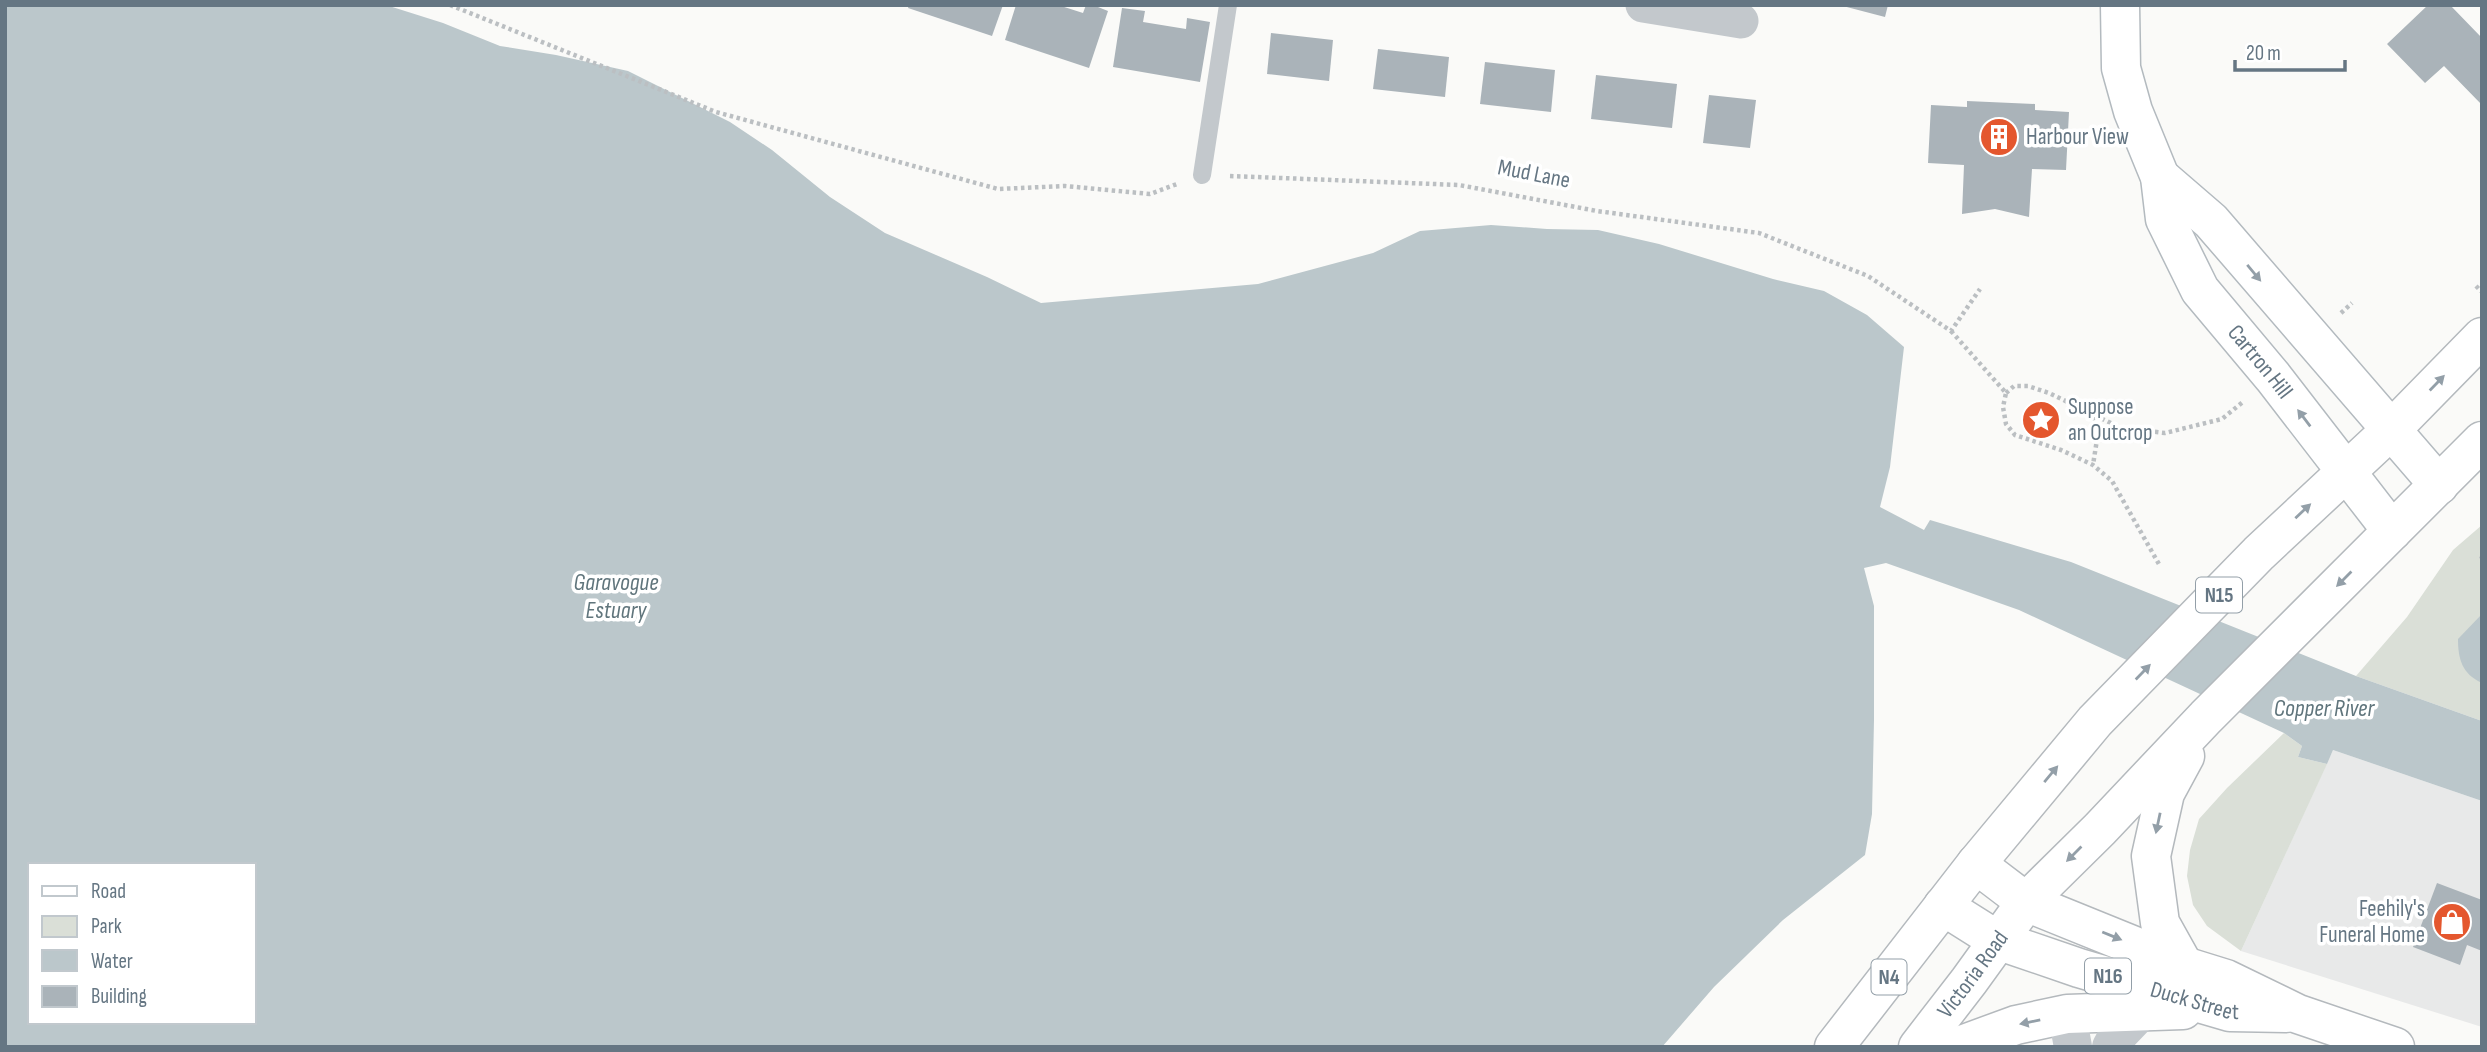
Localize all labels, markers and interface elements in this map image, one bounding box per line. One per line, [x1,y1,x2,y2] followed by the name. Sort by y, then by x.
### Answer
[2235,28,2345,72] scale bar
[2246,41,2281,66] text: 20 m
[1978,116,2020,158] building icon: Harbour View
[2026,123,2129,151] place label: Harbour View
[1496,153,1572,195] street label: Mud Lane
[2246,265,2261,282] one-way arrow
[2221,319,2299,404] street label: Cartron Hill
[2428,375,2444,392] one-way arrow
[2068,393,2152,447] place label: Suppose an Outcrop
[2020,399,2062,441] place icon: Suppose an Outcrop
[2296,409,2311,427] one-way arrow
[2294,504,2311,520] one-way arrow
[573,568,659,625] water label: Garavogue Estuary
[2336,570,2352,587] one-way arrow
[2196,578,2242,612] road number: N15
[2134,664,2151,681] one-way arrow
[2274,694,2375,723] water label: Copper River
[2043,765,2058,782] one-way arrow
[2153,812,2164,834] one-way arrow
[2066,846,2083,862] one-way arrow
[28,863,256,1024] legend
[91,879,126,904] text: Road
[2319,895,2425,949] place label: Feehily's Funeral Home
[2431,901,2473,943] shop icon: Feehily's Funeral Home
[91,914,122,939] text: Park
[1931,925,2015,1024] street label: Victoria Road
[2102,930,2122,942] one-way arrow
[91,949,133,974] text: Water
[2085,958,2131,993] road number: N16
[1871,960,1906,995] road number: N4
[2147,976,2239,1026] street label: Duck Street
[91,984,147,1009] text: Building
[2019,1016,2041,1027] one-way arrow

